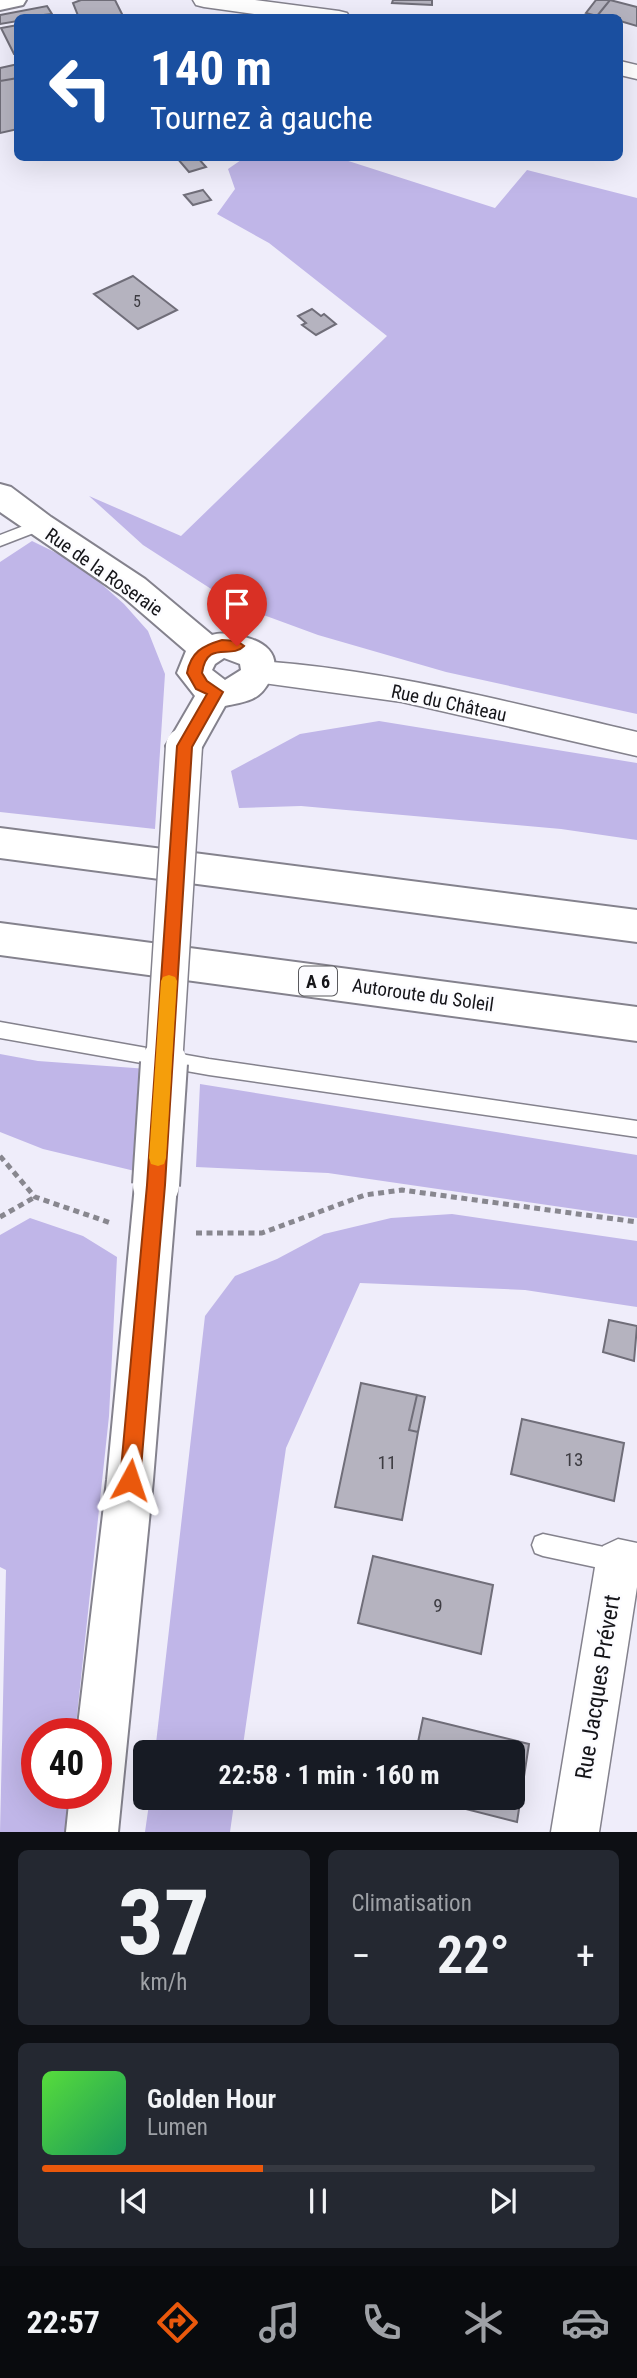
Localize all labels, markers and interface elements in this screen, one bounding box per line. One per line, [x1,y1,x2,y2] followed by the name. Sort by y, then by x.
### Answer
[150,40,272,97] text: 140 m
[35,42,126,133] icon: left
[150,99,373,137] text: Tournez à gauche
[133,292,141,311] house number: 5
[41,523,167,621] street label: Rue de la Roseraie
[207,574,267,646] pin
[218,585,256,623] icon: arrive
[389,680,509,726] street label: Rue du Château
[299,966,337,996] road number: A 6
[351,974,495,1016] street label: Autoroute du Soleil
[93,1443,167,1517] position arrow
[565,1448,583,1471] house number: 13
[378,1451,396,1474] house number: 11
[570,1593,626,1781] street label: Rue Jacques Prévert
[433,1594,443,1617] house number: 9
[21,1718,112,1809] speed limit sign: 40
[219,1760,439,1790] text: 22:58 · 1 min · 160 m
[118,1870,210,1976] text: 37
[352,1890,472,1917] text: Climatisation
[437,1925,510,1986] text: 22°
[352,1934,371,1978] text: −
[576,1934,595,1978] text: +
[140,1969,187,1996] text: km/h
[147,2084,276,2114] text: Golden Hour
[147,2114,208,2141] text: Lumen
[115,2182,153,2220] icon: previous
[299,2182,337,2220] icon: pause
[484,2182,522,2220] icon: next
[153,2298,202,2347] icon: directions
[255,2298,304,2347] icon: music
[357,2298,406,2347] icon: phone
[459,2298,508,2347] icon: climate
[561,2298,610,2347] icon: car
[27,2303,100,2341] text: 22:57

